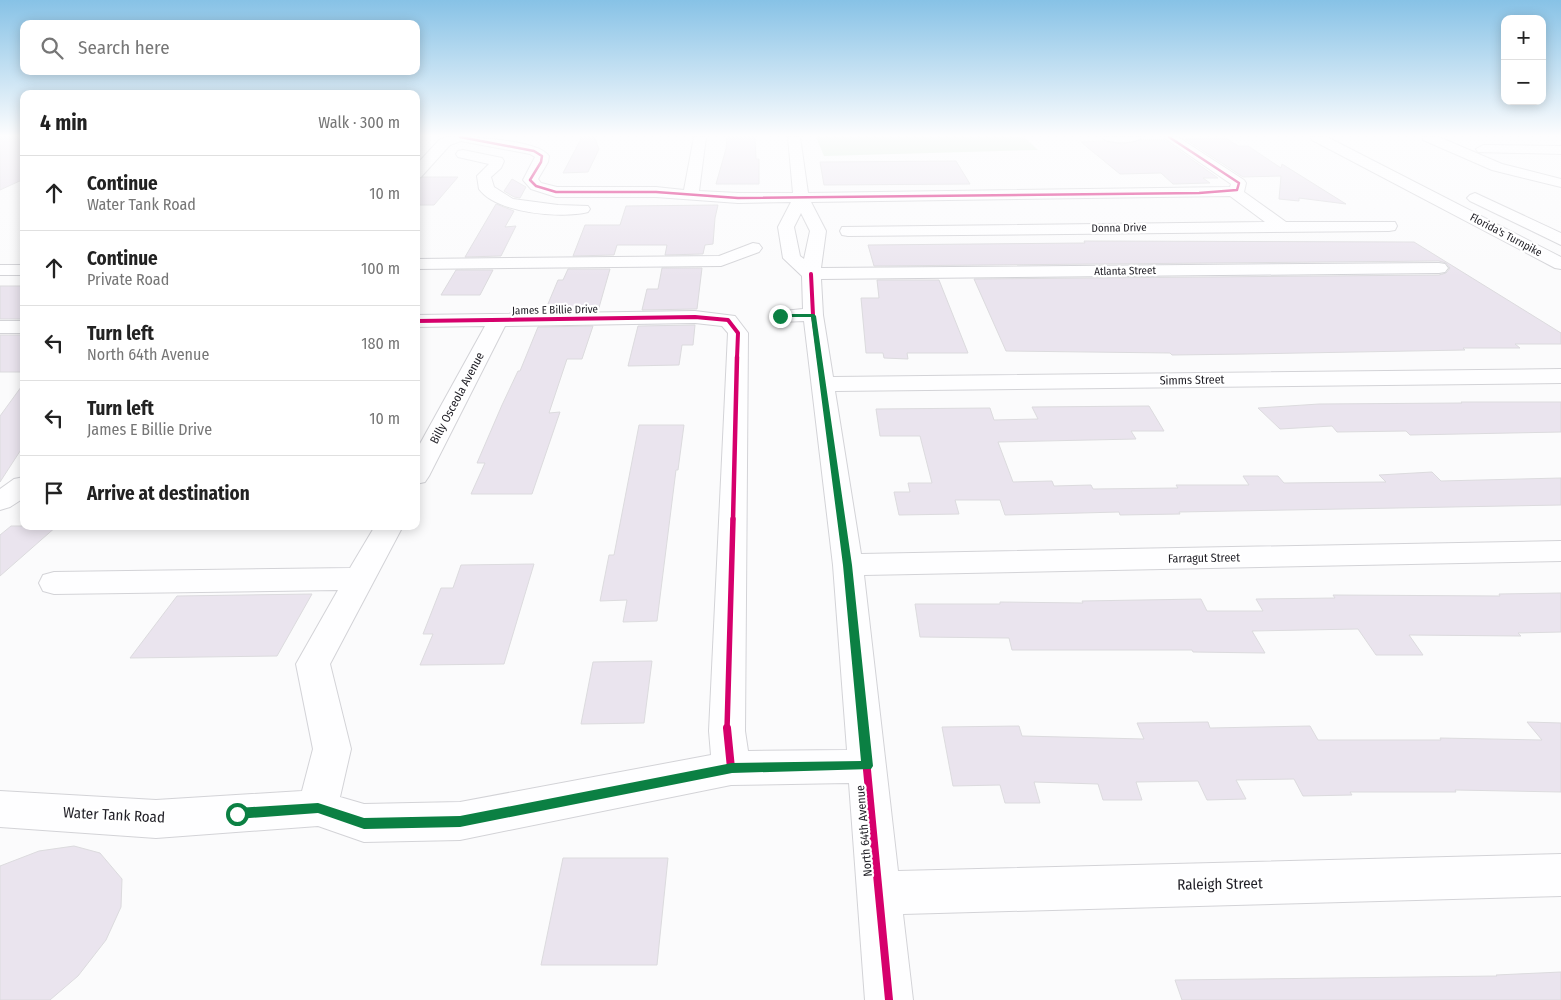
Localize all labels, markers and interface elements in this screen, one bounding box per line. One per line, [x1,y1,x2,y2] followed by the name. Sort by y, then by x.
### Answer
[1501,15,1546,105] map controls
[1501,15,1546,60] button: +
[20,20,420,75] search box
[38,34,66,62] icon: search
[78,36,170,59] text: Search here
[1501,60,1546,105] button: −
[40,110,88,136] text: 4 min
[318,113,400,132] text: Walk · 300 m
[87,172,158,195] text: Continue
[40,179,68,207] icon: ahead
[369,184,400,203] text: 10 m
[87,195,196,214] text: Water Tank Road
[1468,211,1544,259] street label: Florida's Turnpike
[1091,221,1147,235] street label: Donna Drive
[87,247,158,270] text: Continue
[40,254,68,282] icon: ahead
[361,259,400,278] text: 100 m
[1094,264,1156,278] street label: Atlanta Street
[87,270,169,289] text: Private Road
[512,303,598,317] street label: James E Billie Drive
[769,305,792,328] route end
[87,322,154,345] text: Turn left
[40,329,68,357] icon: left
[361,334,400,353] text: 180 m
[87,345,209,364] text: North 64th Avenue
[427,350,487,446] street label: Billy Osceola Avenue
[1159,372,1225,388] street label: Simms Street
[87,397,154,420] text: Turn left
[40,404,68,432] icon: left
[369,409,400,428] text: 10 m
[87,420,212,439] text: James E Billie Drive
[40,479,68,507] icon: arrive
[87,482,250,505] text: Arrive at destination
[1168,550,1240,566] street label: Farragut Street
[853,785,875,877] street label: North 64th Avenue
[63,803,165,827] street label: Water Tank Road
[226,803,249,826] route start
[1177,874,1263,894] street label: Raleigh Street

